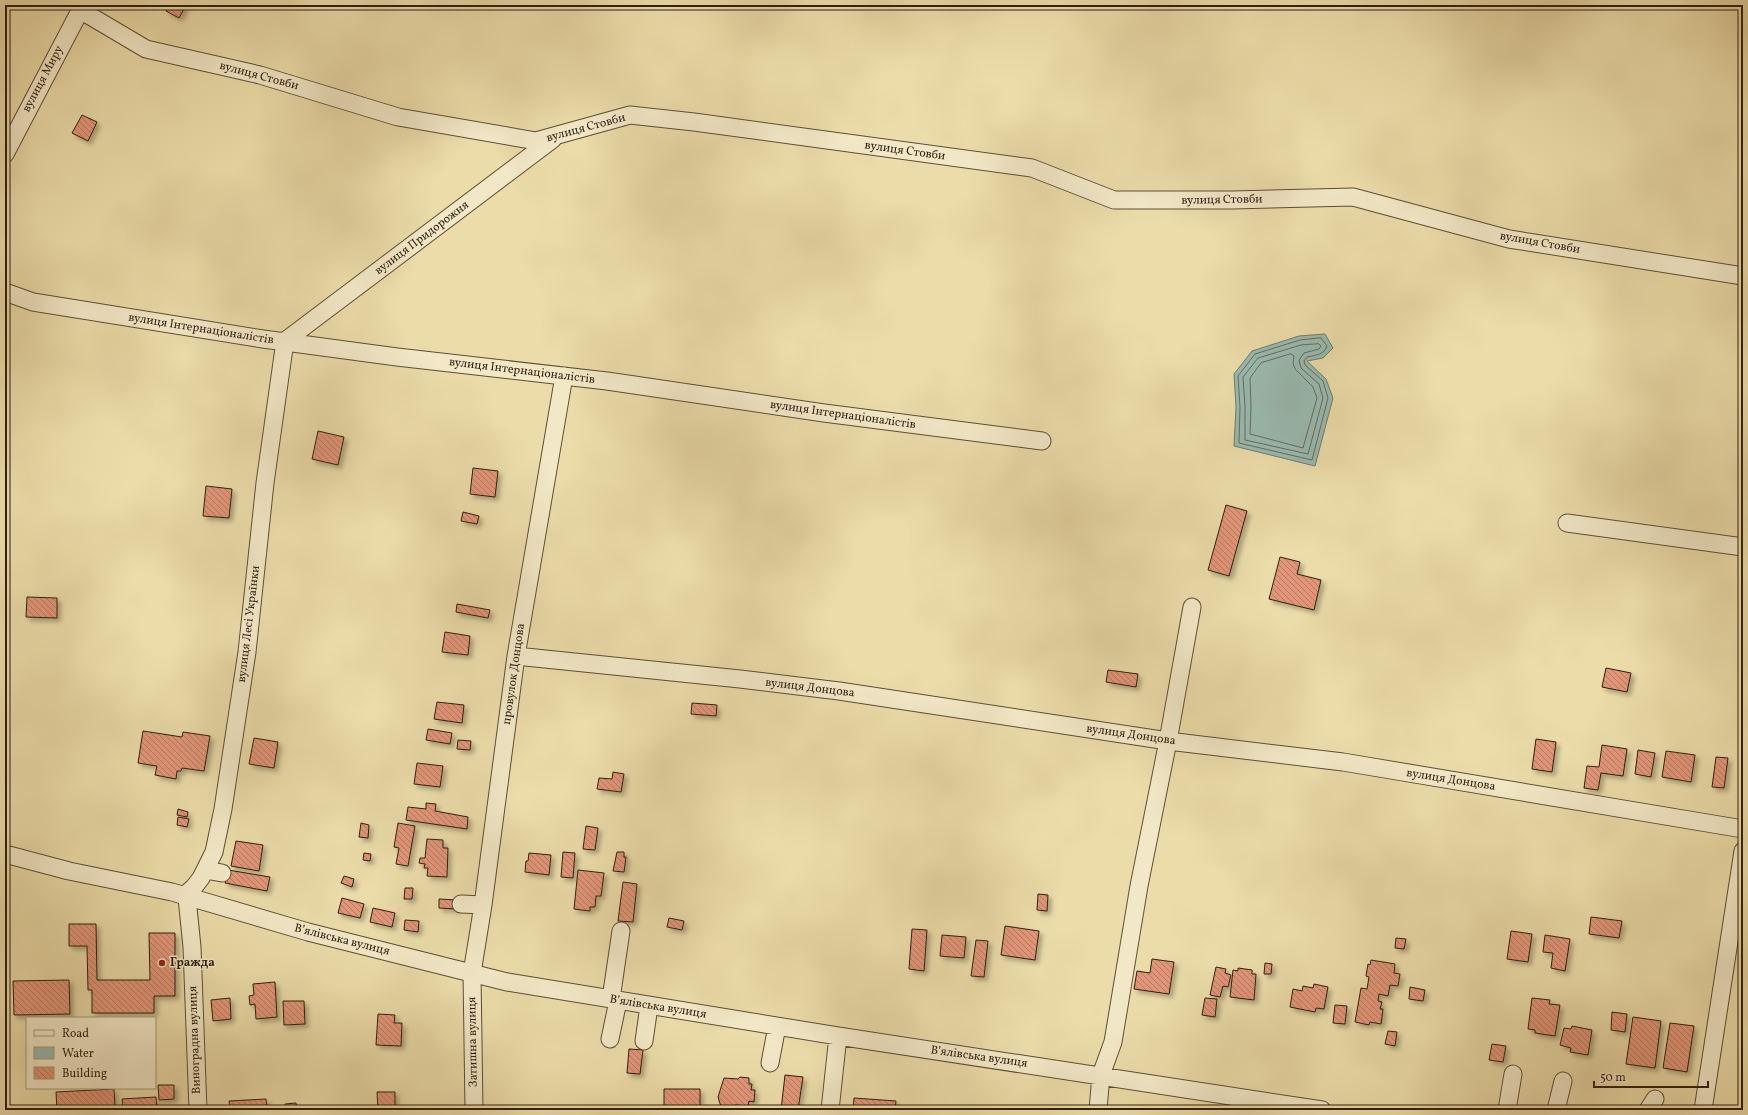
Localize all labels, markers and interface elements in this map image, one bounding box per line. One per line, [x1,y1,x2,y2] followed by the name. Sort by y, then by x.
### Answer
[19,42,68,115] street label: вулиця Миру
[218,58,300,94] street label: вулиця Стовби
[545,110,627,146] street label: вулиця Стовби
[864,137,946,165] street label: вулиця Стовби
[1181,191,1263,209] street label: вулиця Стовби
[372,197,472,279] street label: вулиця Придорожня
[1499,228,1581,258] street label: вулиця Стовби
[127,310,275,348] street label: вулиця Інтернаціоналістів
[448,354,596,388] street label: вулиця Інтернаціоналістів
[769,397,917,433] street label: вулиця Інтернаціоналістів
[234,565,264,683] street label: вулиця Лесі Українки
[499,622,529,726] street label: провулок Донцова
[764,675,856,701] street label: вулиця Донцова
[1085,721,1177,749] street label: вулиця Донцова
[1405,765,1497,795] street label: вулиця Донцова
[293,920,391,960] street label: В’ялівська вулиця
[170,955,215,971] place label: Гражда
[157,958,167,968] marker: Гражда
[185,986,205,1094] street label: Виноградна вулиця
[608,991,708,1023] street label: В’ялівська вулиця
[464,997,482,1087] street label: Затишна вулиця
[26,1017,156,1089] legend
[62,1026,89,1042] text: Road
[929,1042,1029,1072] street label: В’ялівська вулиця
[62,1046,94,1062] text: Water
[1594,1063,1708,1089] scale bar
[62,1066,107,1082] text: Building
[1600,1070,1626,1086] text: 50 m

